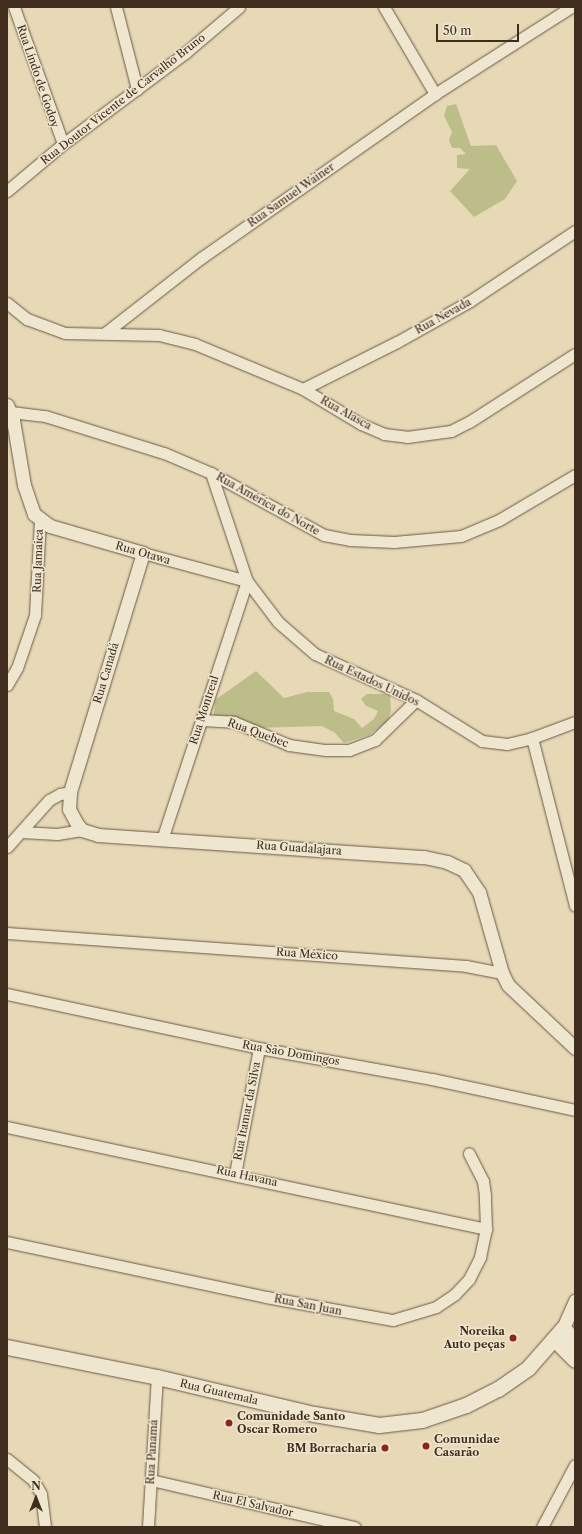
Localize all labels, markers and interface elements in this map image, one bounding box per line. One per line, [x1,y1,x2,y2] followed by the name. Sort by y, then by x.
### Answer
[438,16,521,42] scale bar
[14,23,62,129] street label: Rua Lindo de Godoy
[443,23,472,38] text: 50 m
[38,30,208,168] street label: Rua Doutor Vicente de Carvalho Bruno
[245,160,337,230] street label: Rua Samuel Wainer
[413,295,473,337] street label: Rua Nevada
[318,393,374,433] street label: Rua Alasca
[214,470,322,538] street label: Rua América do Norte
[30,529,46,593] street label: Rua Jamaica
[114,539,172,567] street label: Rua Otawa
[90,641,122,705] street label: Rua Canadá
[322,653,422,709] street label: Rua Estados Unidos
[187,674,221,746] street label: Rua Montreal
[226,716,290,750] street label: Rua Quebec
[256,838,342,858] street label: Rua Guadalajara
[275,945,339,963] street label: Rua México
[241,1038,341,1068] street label: Rua São Domingos
[231,1060,263,1162] street label: Rua Itamar da Silva
[215,1163,279,1189] street label: Rua Havana
[273,1292,343,1318] street label: Rua San Juan
[444,1325,505,1351] place label: Noreika Auto peças
[508,1333,518,1343] marker: Noreika Auto peças
[178,1377,260,1407] street label: Rua Guatemala
[237,1410,345,1436] place label: Comunidade Santo Oscar Romero
[224,1418,234,1428] marker: Comunidade Santo Oscar Romero
[144,1419,160,1485] street label: Rua Panamá
[434,1433,500,1459] place label: Comunidae Casarão
[287,1441,377,1455] place label: BM Borracharia
[421,1441,431,1451] marker: Comunidae Casarão
[380,1443,390,1453] marker: BM Borracharia
[16,1478,56,1518] north arrow
[31,1479,41,1493] text: N
[211,1488,295,1520] street label: Rua El Salvador

